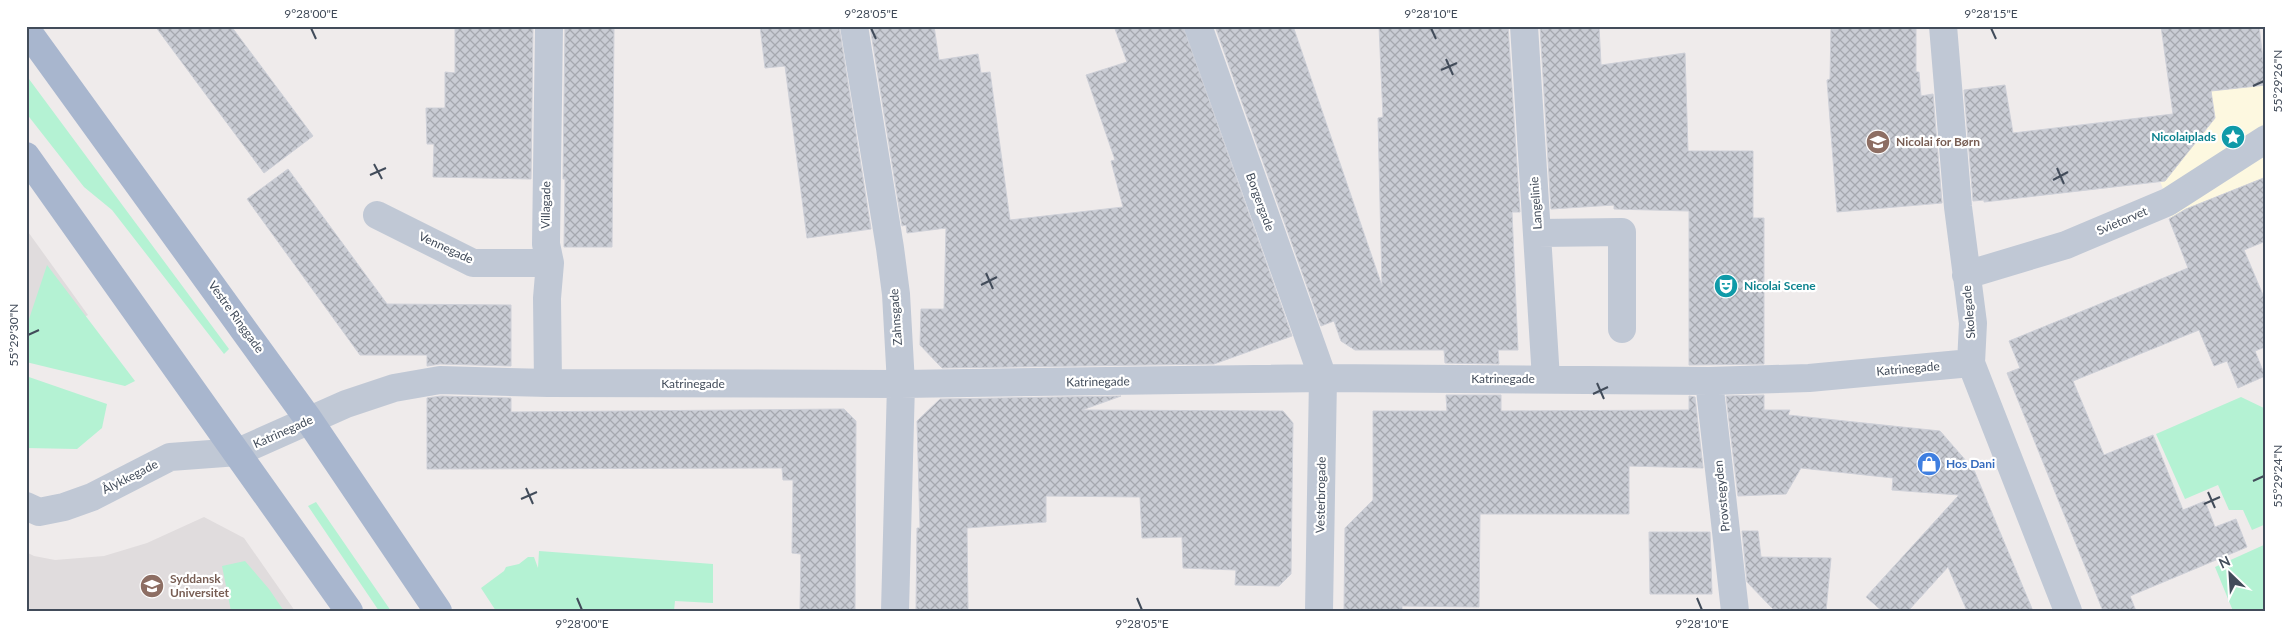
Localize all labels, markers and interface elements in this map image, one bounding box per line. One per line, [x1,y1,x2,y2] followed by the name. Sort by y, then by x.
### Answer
[284,6,338,21] text: 9°28'00"E
[844,6,898,21] text: 9°28'05"E
[1404,6,1458,21] text: 9°28'10"E
[1964,6,2018,21] text: 9°28'15"E
[2270,50,2285,112] text: 55°29'26"N
[2220,124,2246,150] place icon: Nicolaiplads
[1865,129,1891,155] school or university icon: Nicolai for Børn
[2151,129,2216,144] place label: Nicolaiplads
[1896,134,1980,149] place label: Nicolai for Børn
[1243,171,1278,233] street label: Borgergade
[1526,176,1545,230] street label: Langelinie
[538,181,553,229] street label: Villagade
[2094,203,2150,238] street label: Svietorvet
[417,228,476,267] street label: Vennegade
[1713,273,1739,299] theatre icon: Nicolai Scene
[205,278,267,356] street label: Vestre Ringgade
[1744,278,1816,293] place label: Nicolai Scene
[1959,285,1978,339] street label: Skolegade
[886,288,905,346] street label: Zahnsgade
[6,304,21,366] text: 55°29'30"N
[1876,358,1940,379] street label: Katrinegade
[1471,371,1535,386] street label: Katrinegade
[1066,373,1130,390] street label: Katrinegade
[661,376,725,391] street label: Katrinegade
[251,412,315,451] street label: Katrinegade
[2270,445,2285,507] text: 55°29'24"N
[1916,451,1942,477] shop icon: Hos Dani
[99,456,160,497] street label: Ålykkegade
[1946,456,1995,471] place label: Hos Dani
[1312,457,1329,533] street label: Vesterbrogade
[1710,460,1733,533] street label: Provstegyden
[2204,550,2254,600] north arrow
[2216,552,2233,572] text: N
[170,571,230,600] place label: Syddansk Universitet
[139,573,165,599] school or university icon: Syddansk Universitet
[555,616,609,631] text: 9°28'00"E
[1115,616,1169,631] text: 9°28'05"E
[1675,616,1729,631] text: 9°28'10"E

